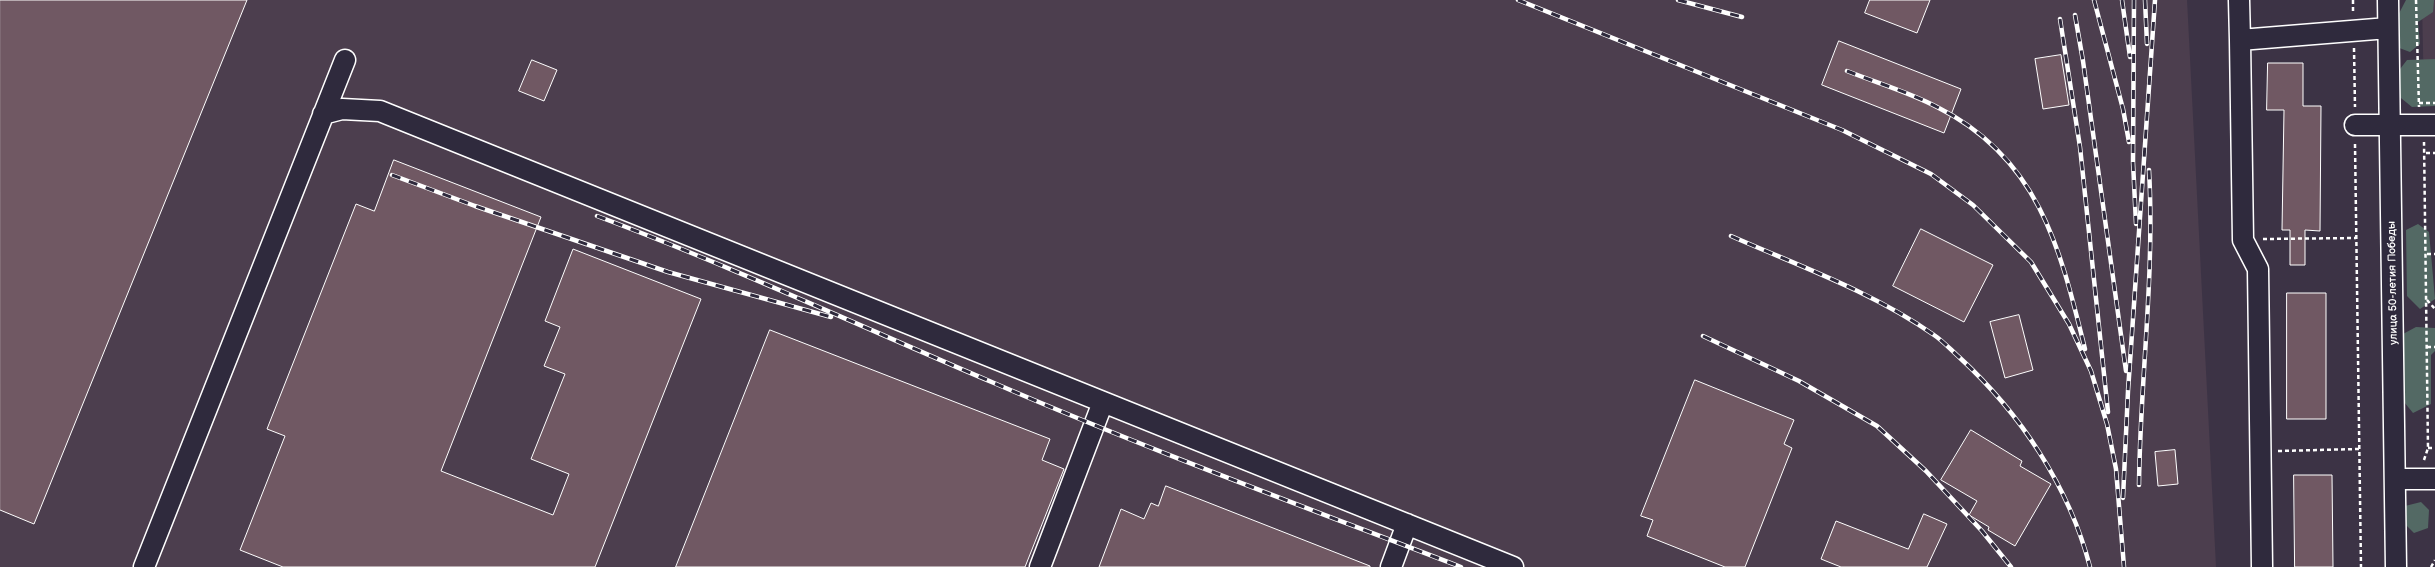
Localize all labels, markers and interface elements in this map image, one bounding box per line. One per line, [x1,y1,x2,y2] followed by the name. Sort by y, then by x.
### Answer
[2385,221,2401,345] street label: улица 50-летия Победы

